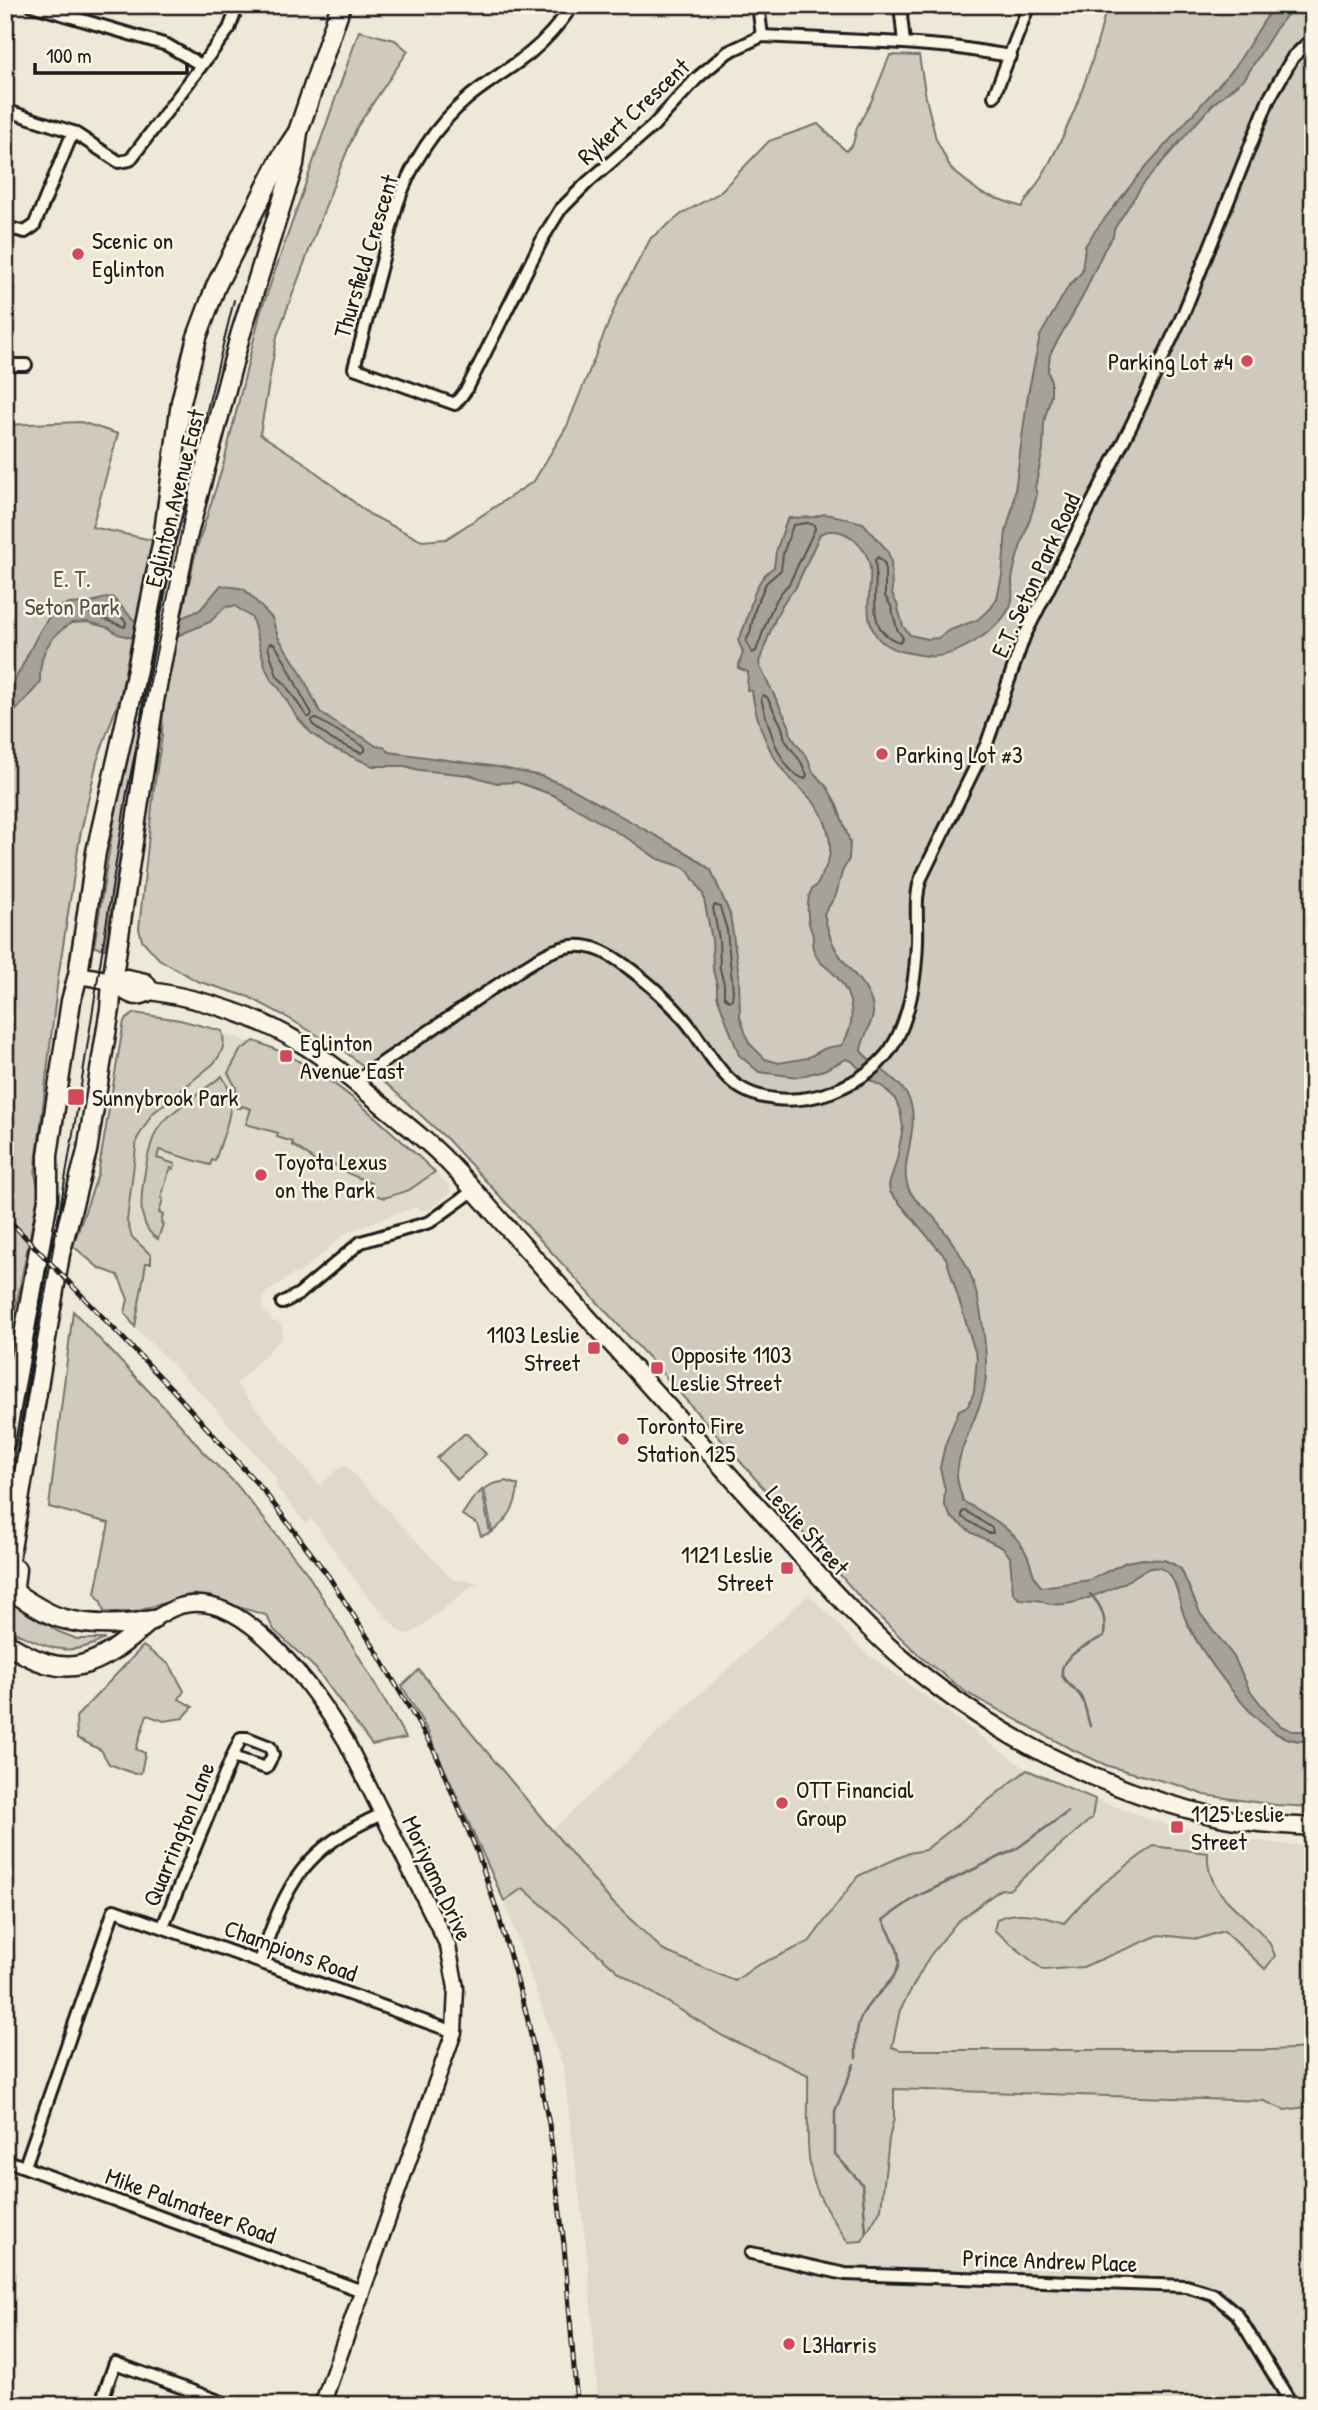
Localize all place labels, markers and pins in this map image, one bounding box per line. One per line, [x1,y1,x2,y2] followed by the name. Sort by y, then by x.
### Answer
[92,224,173,284] place label: Scenic on Eglinton
[70,246,86,262] marker: Scenic on Eglinton
[1108,345,1233,377] place label: Parking Lot #4
[1239,353,1255,369] marker: Parking Lot #4
[896,738,1023,770] place label: Parking Lot #3
[874,746,890,762] marker: Parking Lot #3
[300,1026,405,1086] place label: Eglinton Avenue East
[278,1048,294,1064] marker: Eglinton Avenue East
[92,1081,239,1113] place label: Sunnybrook Park
[66,1087,86,1107] marker: Sunnybrook Park
[275,1145,387,1205] place label: Toyota Lexus on the Park
[253,1167,269,1183] marker: Toyota Lexus on the Park
[487,1318,581,1378] place label: 1103 Leslie Street
[671,1338,791,1398] place label: Opposite 1103 Leslie Street
[586,1340,602,1356] marker: 1103 Leslie Street
[649,1360,665,1376] marker: Opposite 1103 Leslie Street
[637,1409,745,1469] place label: Toronto Fire Station 125
[615,1431,631,1447] marker: Toronto Fire Station 125
[681,1538,774,1598] place label: 1121 Leslie Street
[779,1560,795,1576] marker: 1121 Leslie Street
[796,1773,914,1833] place label: OTT Financial Group
[774,1795,790,1811] marker: OTT Financial Group
[1191,1797,1285,1857] place label: 1125 Leslie Street
[1169,1819,1185,1835] marker: 1125 Leslie Street
[803,2328,876,2360] place label: L3Harris
[781,2336,797,2352] marker: L3Harris

